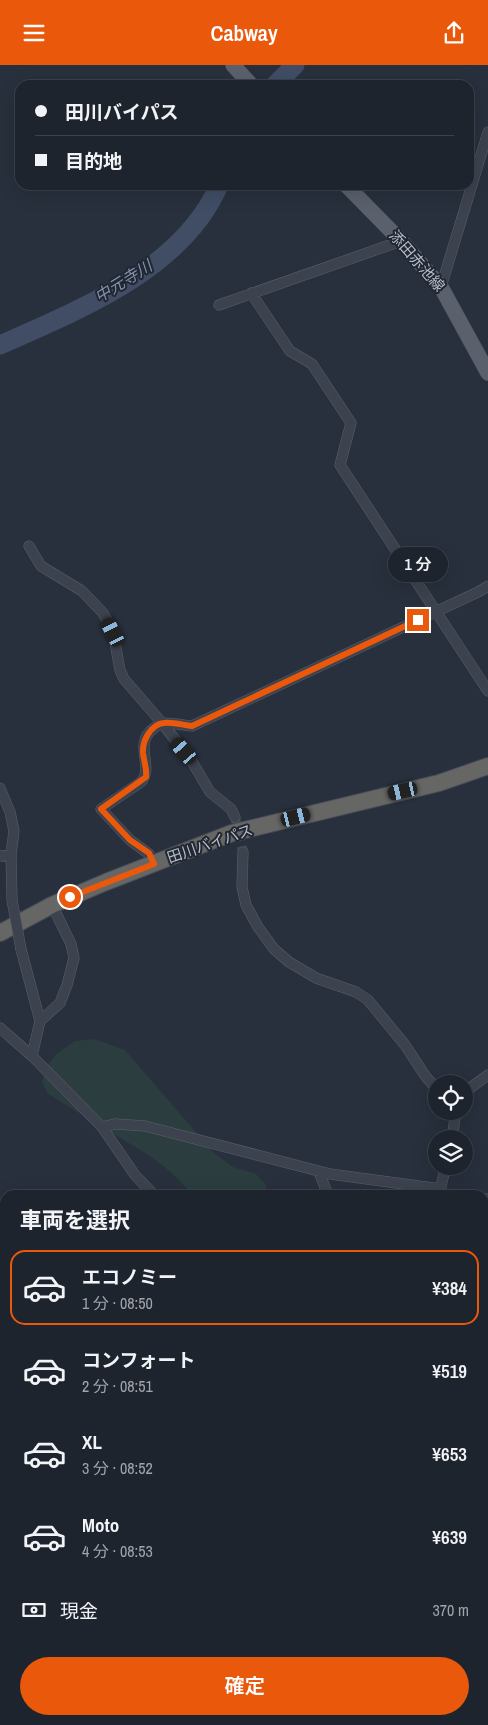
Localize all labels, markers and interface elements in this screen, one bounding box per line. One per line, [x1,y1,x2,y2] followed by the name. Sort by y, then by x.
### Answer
[210,18,278,48] text: Cabway
[20,19,48,47] icon: menu
[440,19,468,47] icon: share
[65,99,179,125] text: 田川バイパス
[65,148,122,174] text: 目的地
[385,225,450,296] street label: 添田赤池線
[90,254,158,307] water label: 中元寺川
[388,547,448,583] callout: 1 分
[405,553,431,575] text: 1 分
[407,609,429,631] route end
[99,615,126,649] car
[168,735,199,767] car
[386,780,419,802] car
[279,806,312,828] car
[164,819,256,868] street label: 田川バイパス
[59,886,81,908] route start
[428,1075,473,1175] map controls
[428,1075,473,1120] button: locate
[428,1130,473,1175] button: layers
[20,1205,130,1235] text: 車両を選択
[82,1264,177,1290] text: エコノミー
[22,1265,67,1310] icon: car
[432,1275,467,1301] text: ¥384
[82,1292,153,1314] text: 1 分 · 08:50
[82,1347,195,1373] text: コンフォート
[22,1348,67,1393] icon: car
[432,1358,467,1384] text: ¥519
[82,1375,153,1397] text: 2 分 · 08:51
[82,1429,102,1455] text: XL
[22,1431,67,1476] icon: car
[432,1441,467,1467] text: ¥653
[82,1457,153,1479] text: 3 分 · 08:52
[82,1512,119,1538] text: Moto
[22,1514,67,1559] icon: car
[432,1524,467,1550] text: ¥639
[82,1540,153,1562] text: 4 分 · 08:53
[20,1596,48,1624] icon: cash
[60,1598,98,1624] text: 現金
[433,1599,469,1621] text: 370 m
[20,1657,469,1715] button: 確定

